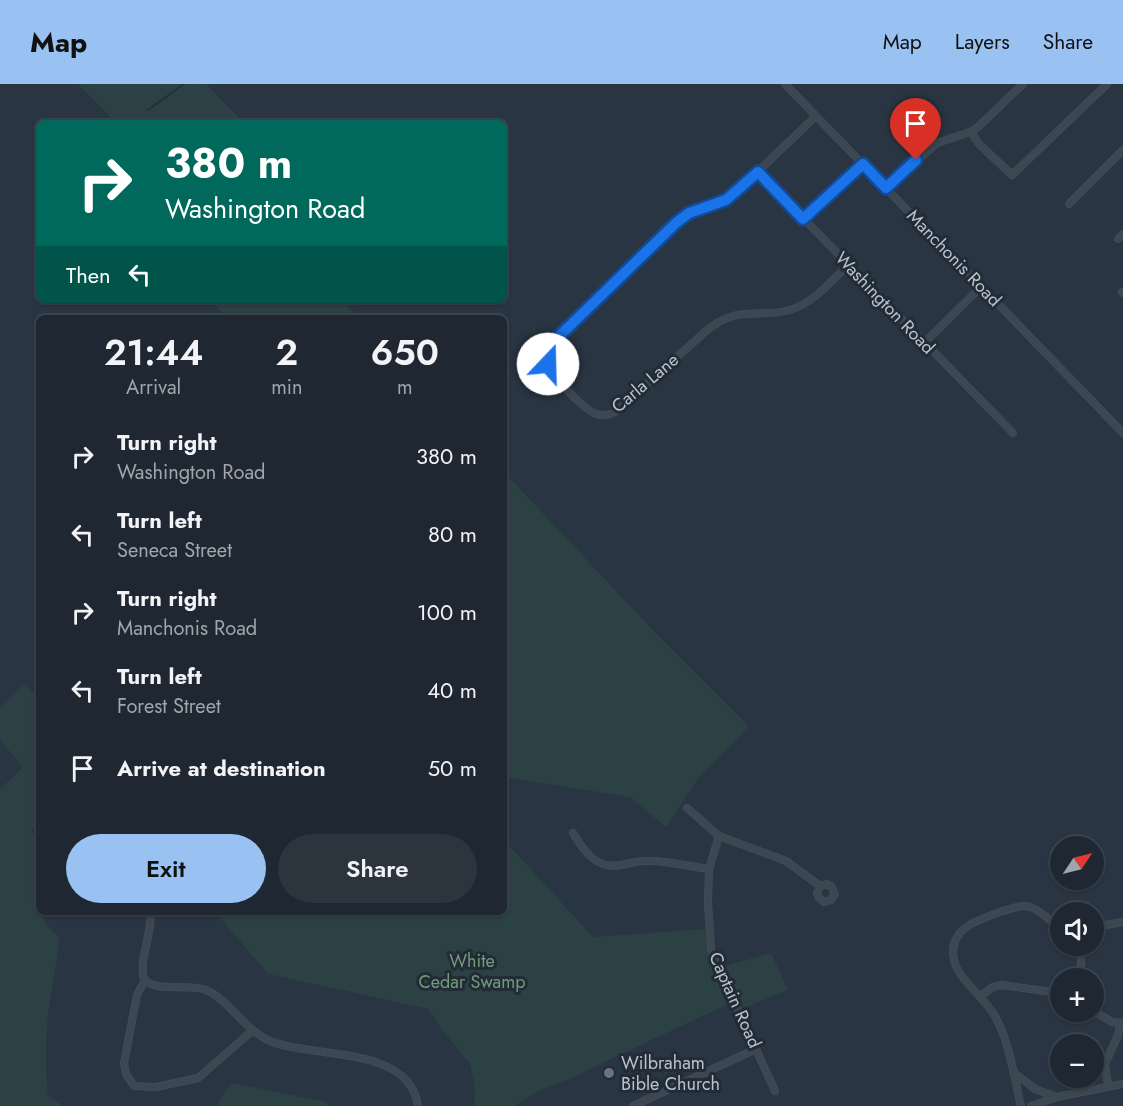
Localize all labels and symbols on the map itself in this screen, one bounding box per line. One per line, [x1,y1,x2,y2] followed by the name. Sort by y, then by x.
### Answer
[890,98,941,160] pin
[901,204,1007,312] street label: Manchonis Road
[829,246,941,360] street label: Washington Road
[516,332,580,396] position arrow
[606,347,684,419] street label: Carla Lane
[1050,836,1104,890] north arrow
[418,948,526,995] park label: White Cedar Swamp
[702,948,768,1052] street label: Captain Road
[621,1050,720,1097] place label: Wilbraham Bible Church
[602,1066,616,1080] marker: Wilbraham Bible Church

